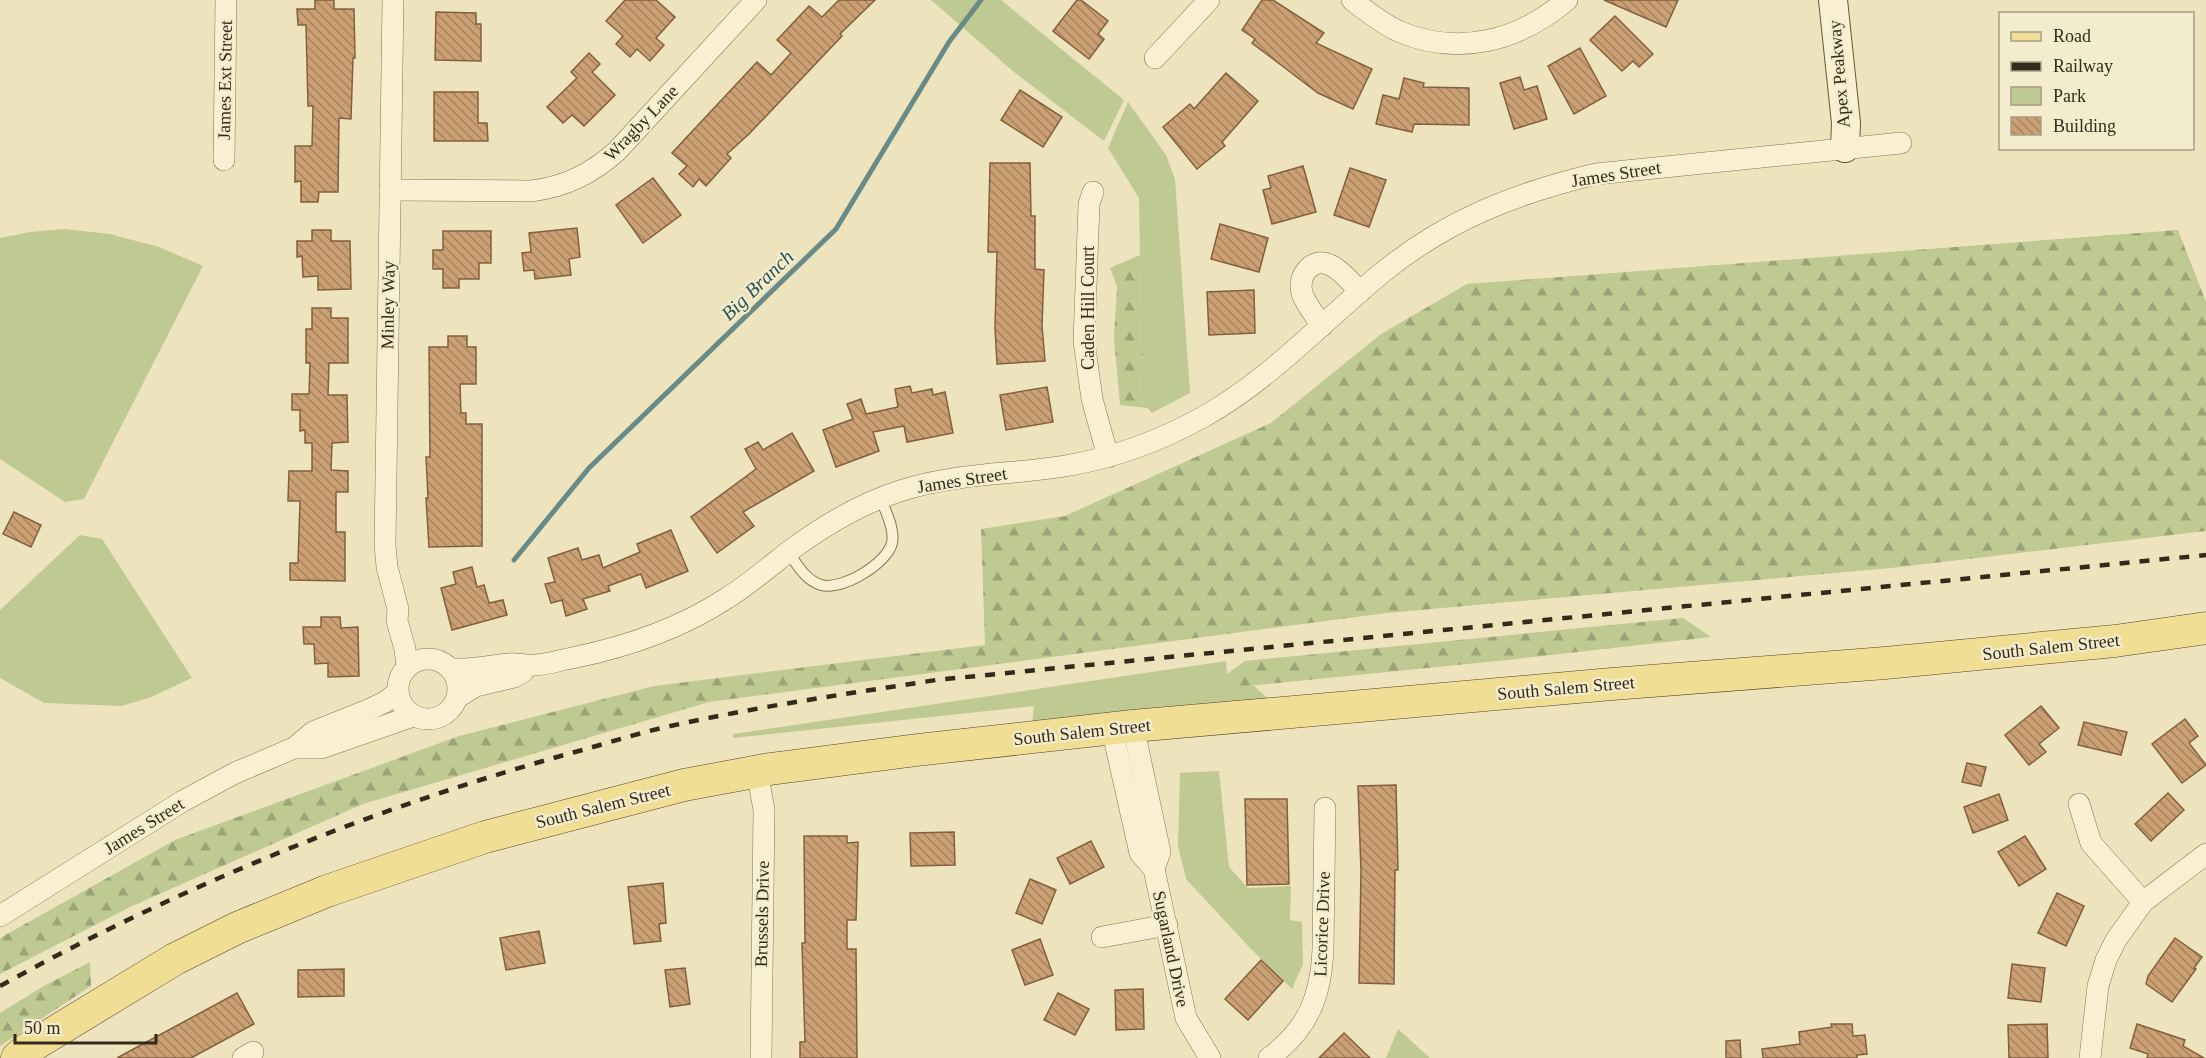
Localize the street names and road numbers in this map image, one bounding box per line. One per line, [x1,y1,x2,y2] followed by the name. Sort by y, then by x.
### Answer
[1824,19,1854,129] street label: Apex Peakway
[214,20,236,140] street label: James Ext Street
[600,81,682,165] street label: Wragby Lane
[1570,157,1662,191] street label: James Street
[1078,246,1098,370] street label: Caden Hill Court
[377,260,399,350] street label: Minley Way
[916,463,1008,497] street label: James Street
[1981,630,2121,664] street label: South Salem Street
[1496,672,1636,704] street label: South Salem Street
[1012,715,1152,749] street label: South Salem Street
[534,780,672,832] street label: South Salem Street
[100,794,188,858] street label: James Street
[751,861,773,967] street label: Brussels Drive
[1310,871,1334,977] street label: Licorice Drive
[1149,889,1193,1009] street label: Sugarland Drive

